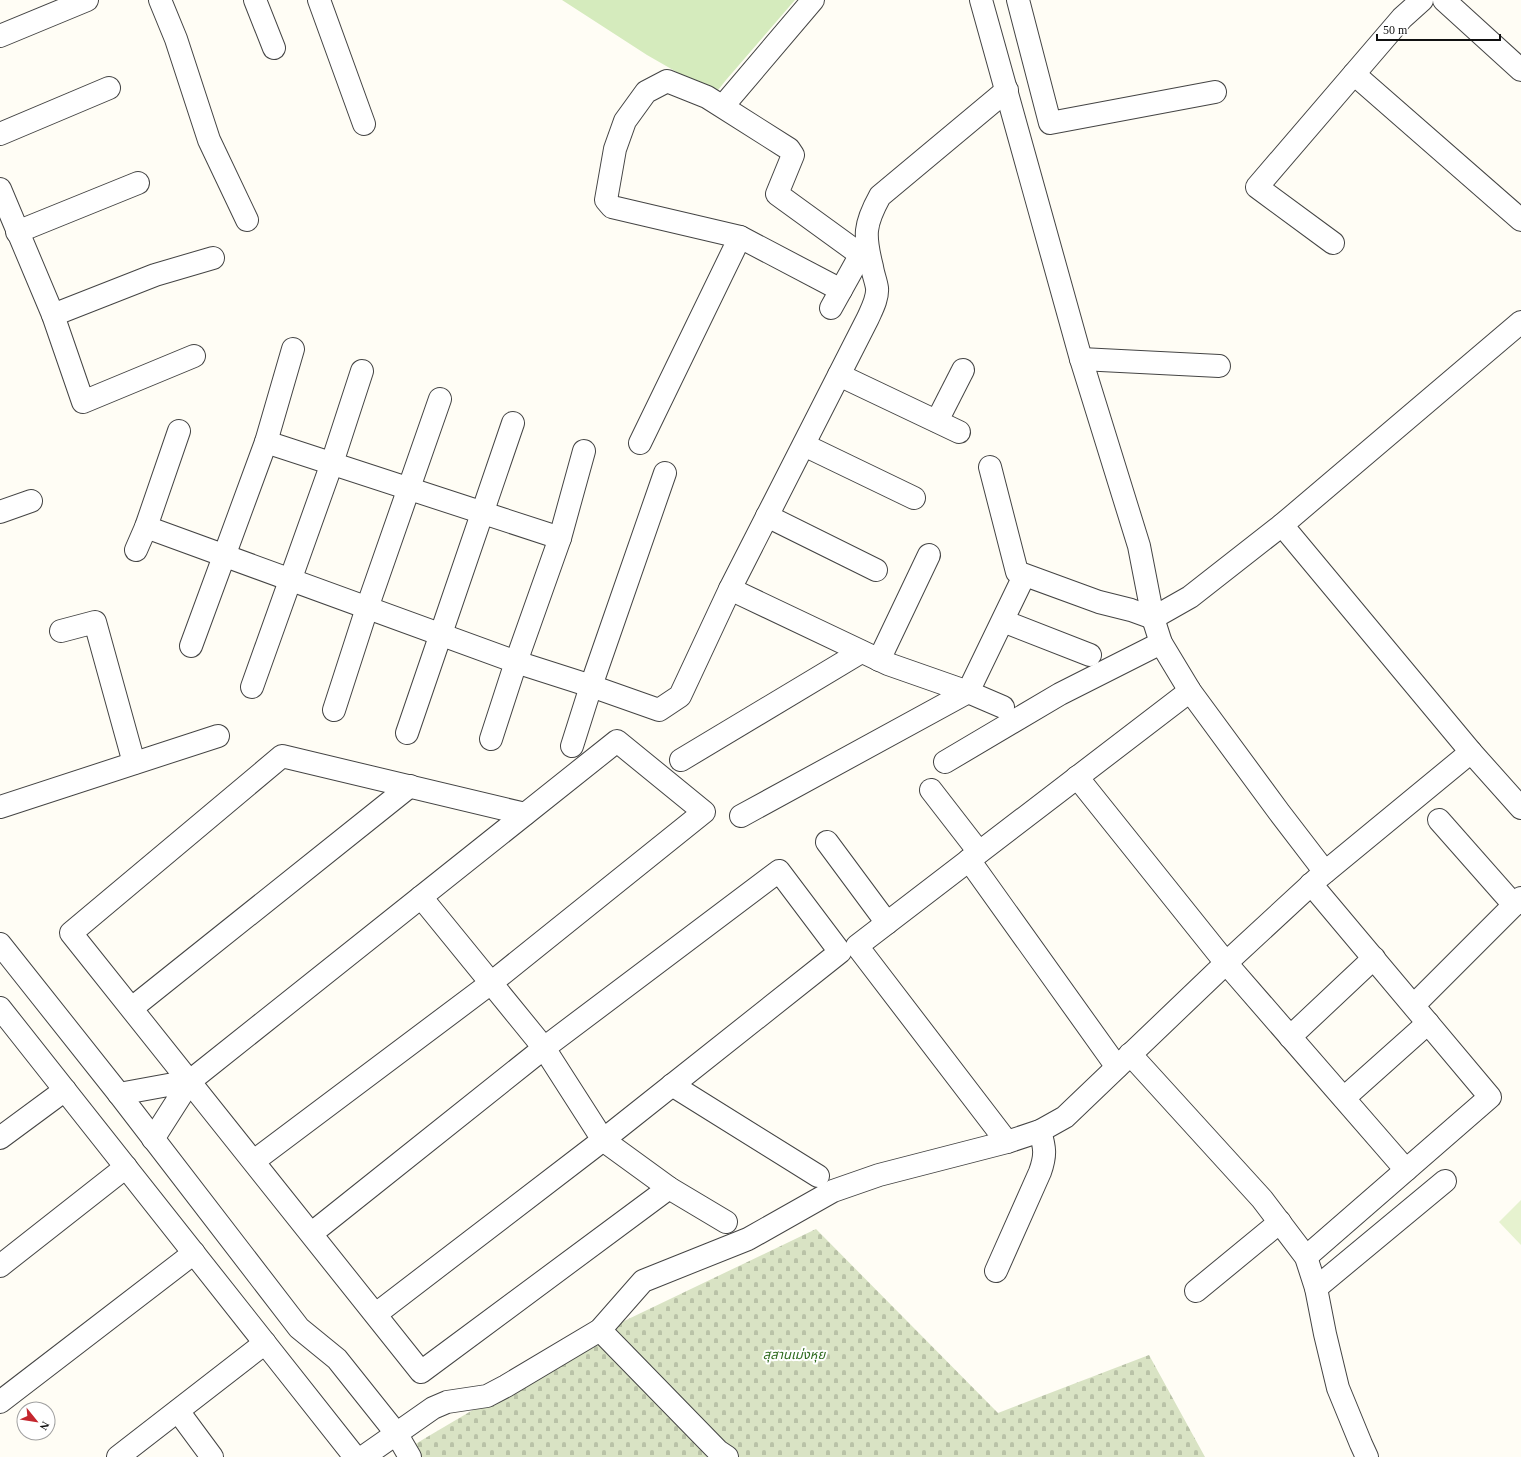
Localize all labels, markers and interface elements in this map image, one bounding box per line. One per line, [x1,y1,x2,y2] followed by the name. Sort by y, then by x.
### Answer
[1377,16,1500,42] scale bar
[1383,23,1408,37] text: 50 m
[763,1347,826,1363] park label: สุสานเม่งหุย
[16,1401,56,1441] north arrow
[37,1420,52,1432] text: N

